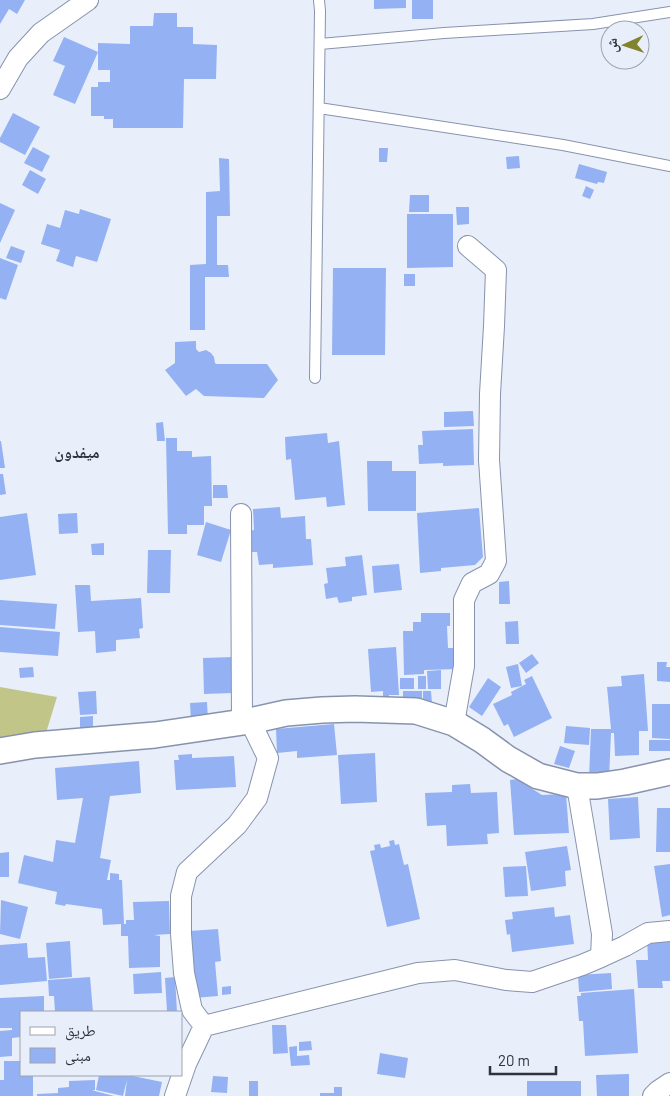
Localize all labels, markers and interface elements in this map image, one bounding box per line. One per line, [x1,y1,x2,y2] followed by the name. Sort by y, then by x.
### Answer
[600,20,650,70] north arrow
[603,38,621,54] text: ش
[54,442,100,462] district label: ميفدون
[20,1011,182,1076] legend
[65,1021,96,1041] text: طريق
[490,1044,556,1076] scale bar
[65,1046,91,1066] text: مبنى
[498,1051,530,1069] text: 20 m

